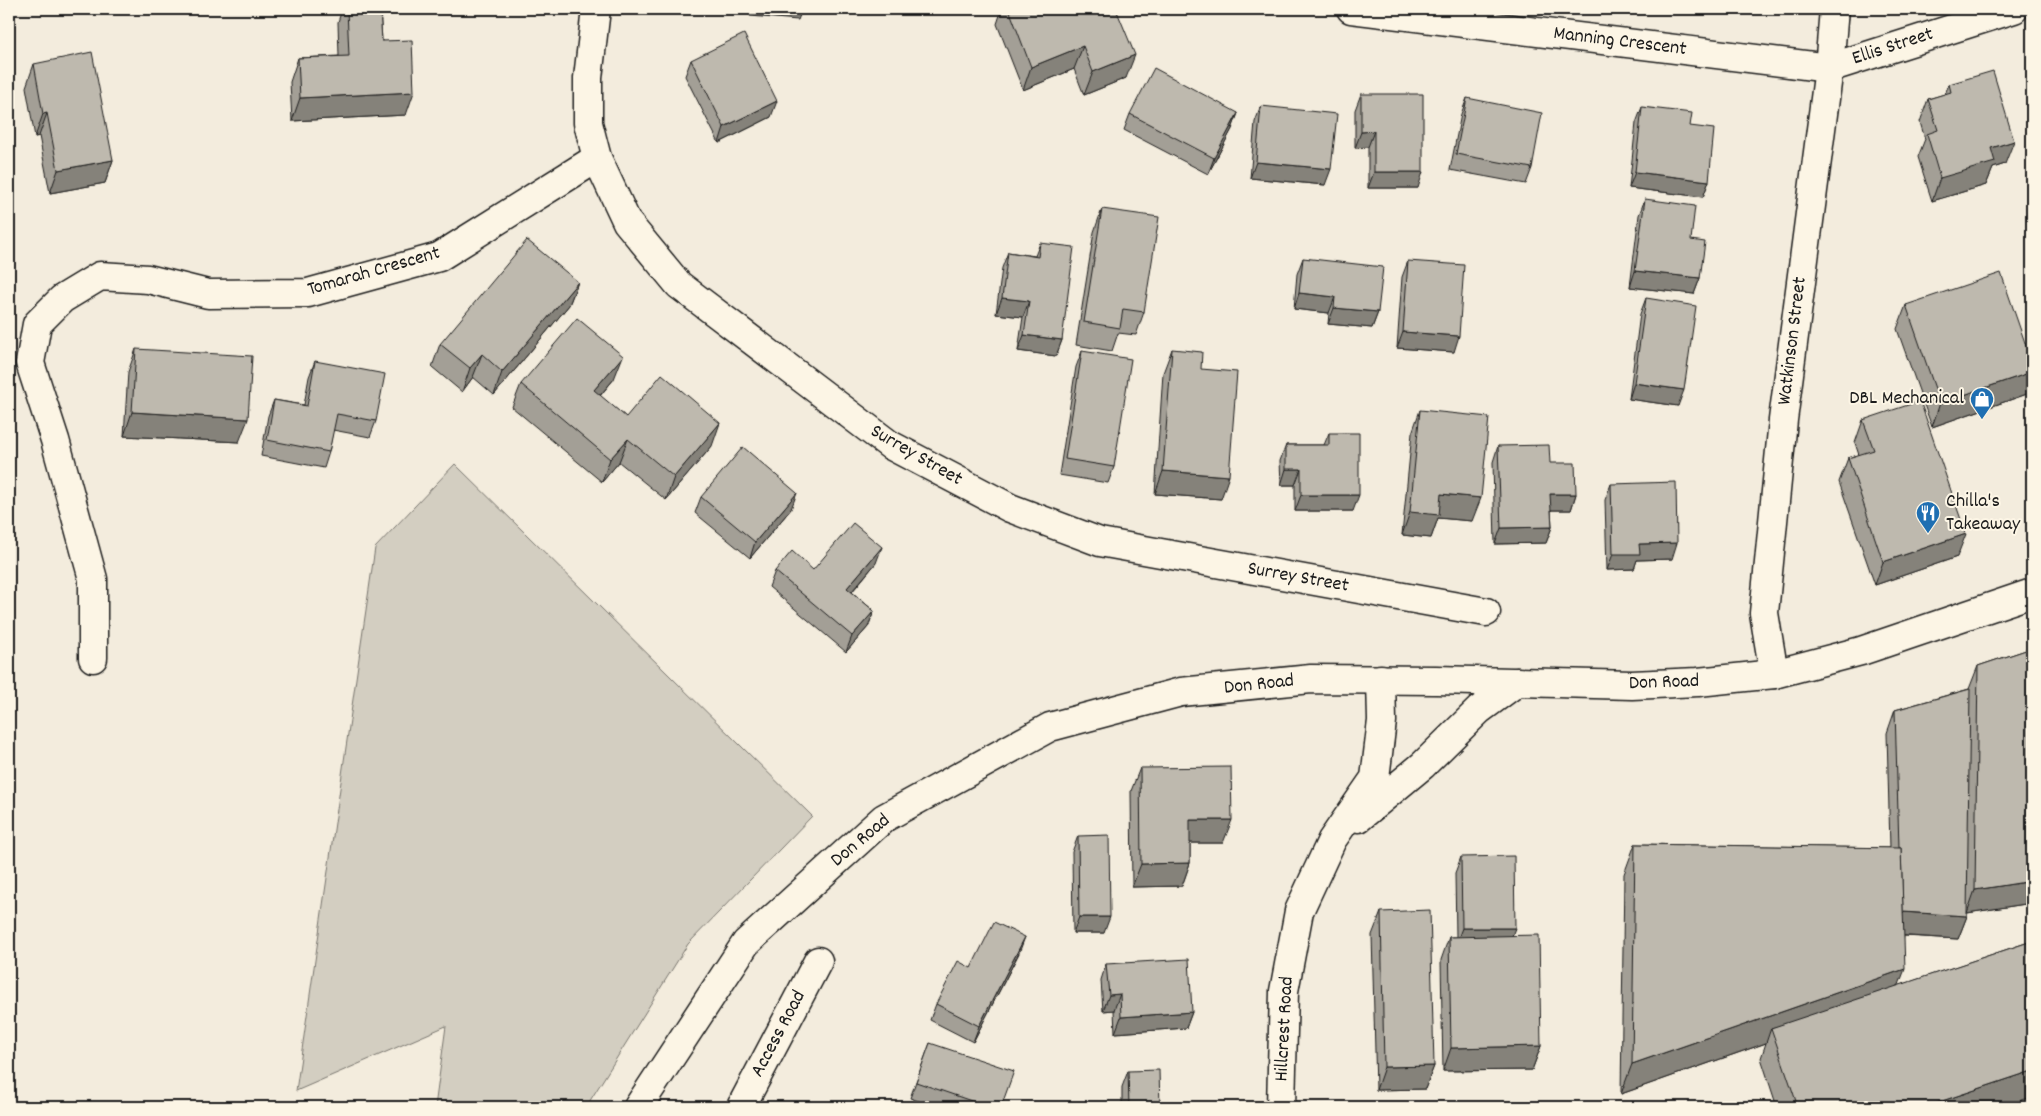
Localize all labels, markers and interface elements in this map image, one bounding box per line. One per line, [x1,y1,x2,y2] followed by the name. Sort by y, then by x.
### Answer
[1552,20,1688,64] street label: Manning Crescent
[1849,21,1937,73] street label: Ellis Street
[304,240,444,304] street label: Tomarah Crescent
[1771,275,1815,407] street label: Watkinson Street
[1849,385,1964,413] place label: DBL Mechanical
[1969,386,1995,420] shop icon: DBL Mechanical
[865,418,967,494] street label: Surrey Street
[1946,488,2021,539] place label: Chilla's Takeaway
[1915,500,1941,534] restaurant icon: Chilla's Takeaway
[1245,555,1351,601] street label: Surrey Street
[1223,667,1295,703] street label: Don Road
[1628,668,1700,698] street label: Don Road
[825,808,897,874] street label: Don Road
[1268,976,1302,1082] street label: Hillcrest Road
[744,986,814,1082] street label: Access Road

